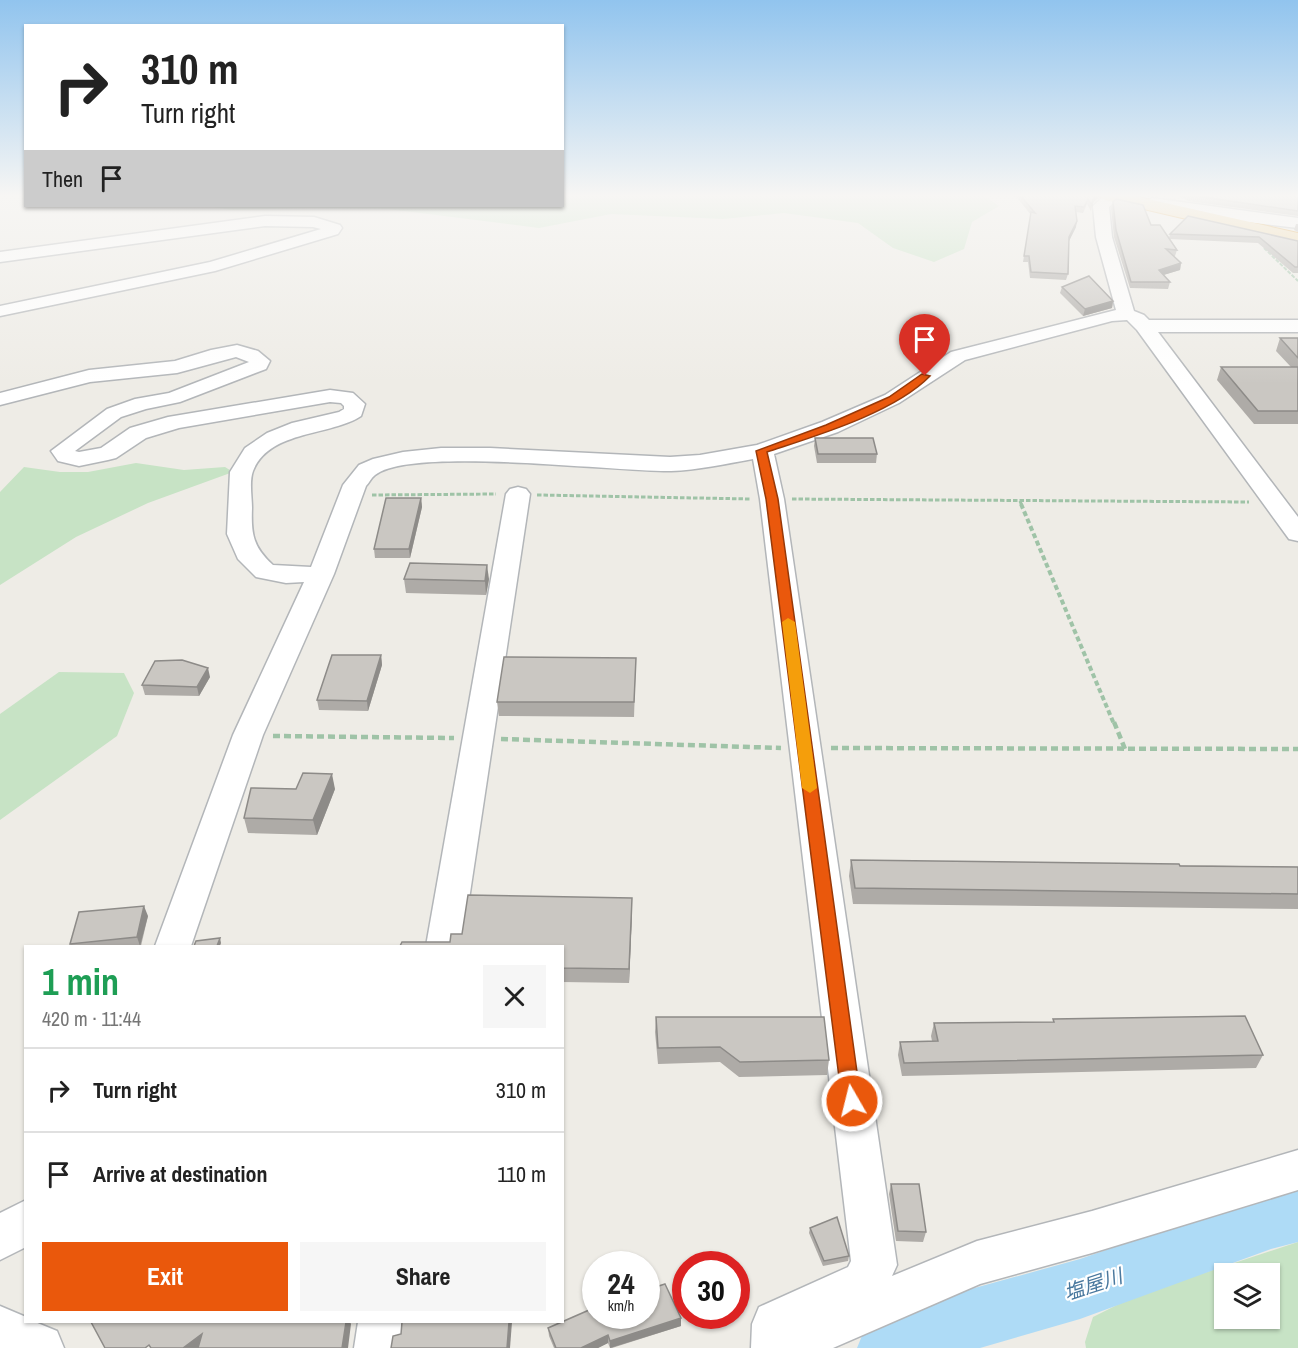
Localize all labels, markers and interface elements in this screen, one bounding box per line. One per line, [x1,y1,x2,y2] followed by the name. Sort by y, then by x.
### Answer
[141,41,239,97] text: 310 m
[42,48,120,126] icon: right
[141,95,235,131] text: Turn right
[95,162,128,195] icon: arrive
[42,164,83,194] text: Then
[899,314,950,376] pin
[908,323,941,356] icon: arrive
[42,958,119,1006] text: 1 min
[483,965,546,1028] button: close
[42,1005,141,1032] text: 420 m · 11:44
[820,1069,884,1133] position arrow
[42,1074,75,1107] icon: right
[93,1075,177,1105] text: Turn right
[496,1075,546,1105] text: 310 m
[42,1158,75,1191] icon: arrive
[93,1159,267,1189] text: Arrive at destination
[497,1159,546,1189] text: 110 m
[42,1242,288,1311] button: Exit
[300,1242,546,1311] button: Share
[672,1251,750,1329] speed limit sign: 30
[1060,1261,1128,1306] water label: 塩屋川
[607,1263,635,1303] text: 24
[1214,1263,1280,1329] map controls
[1214,1263,1280,1329] button: layers
[608,1295,634,1316] text: km/h

